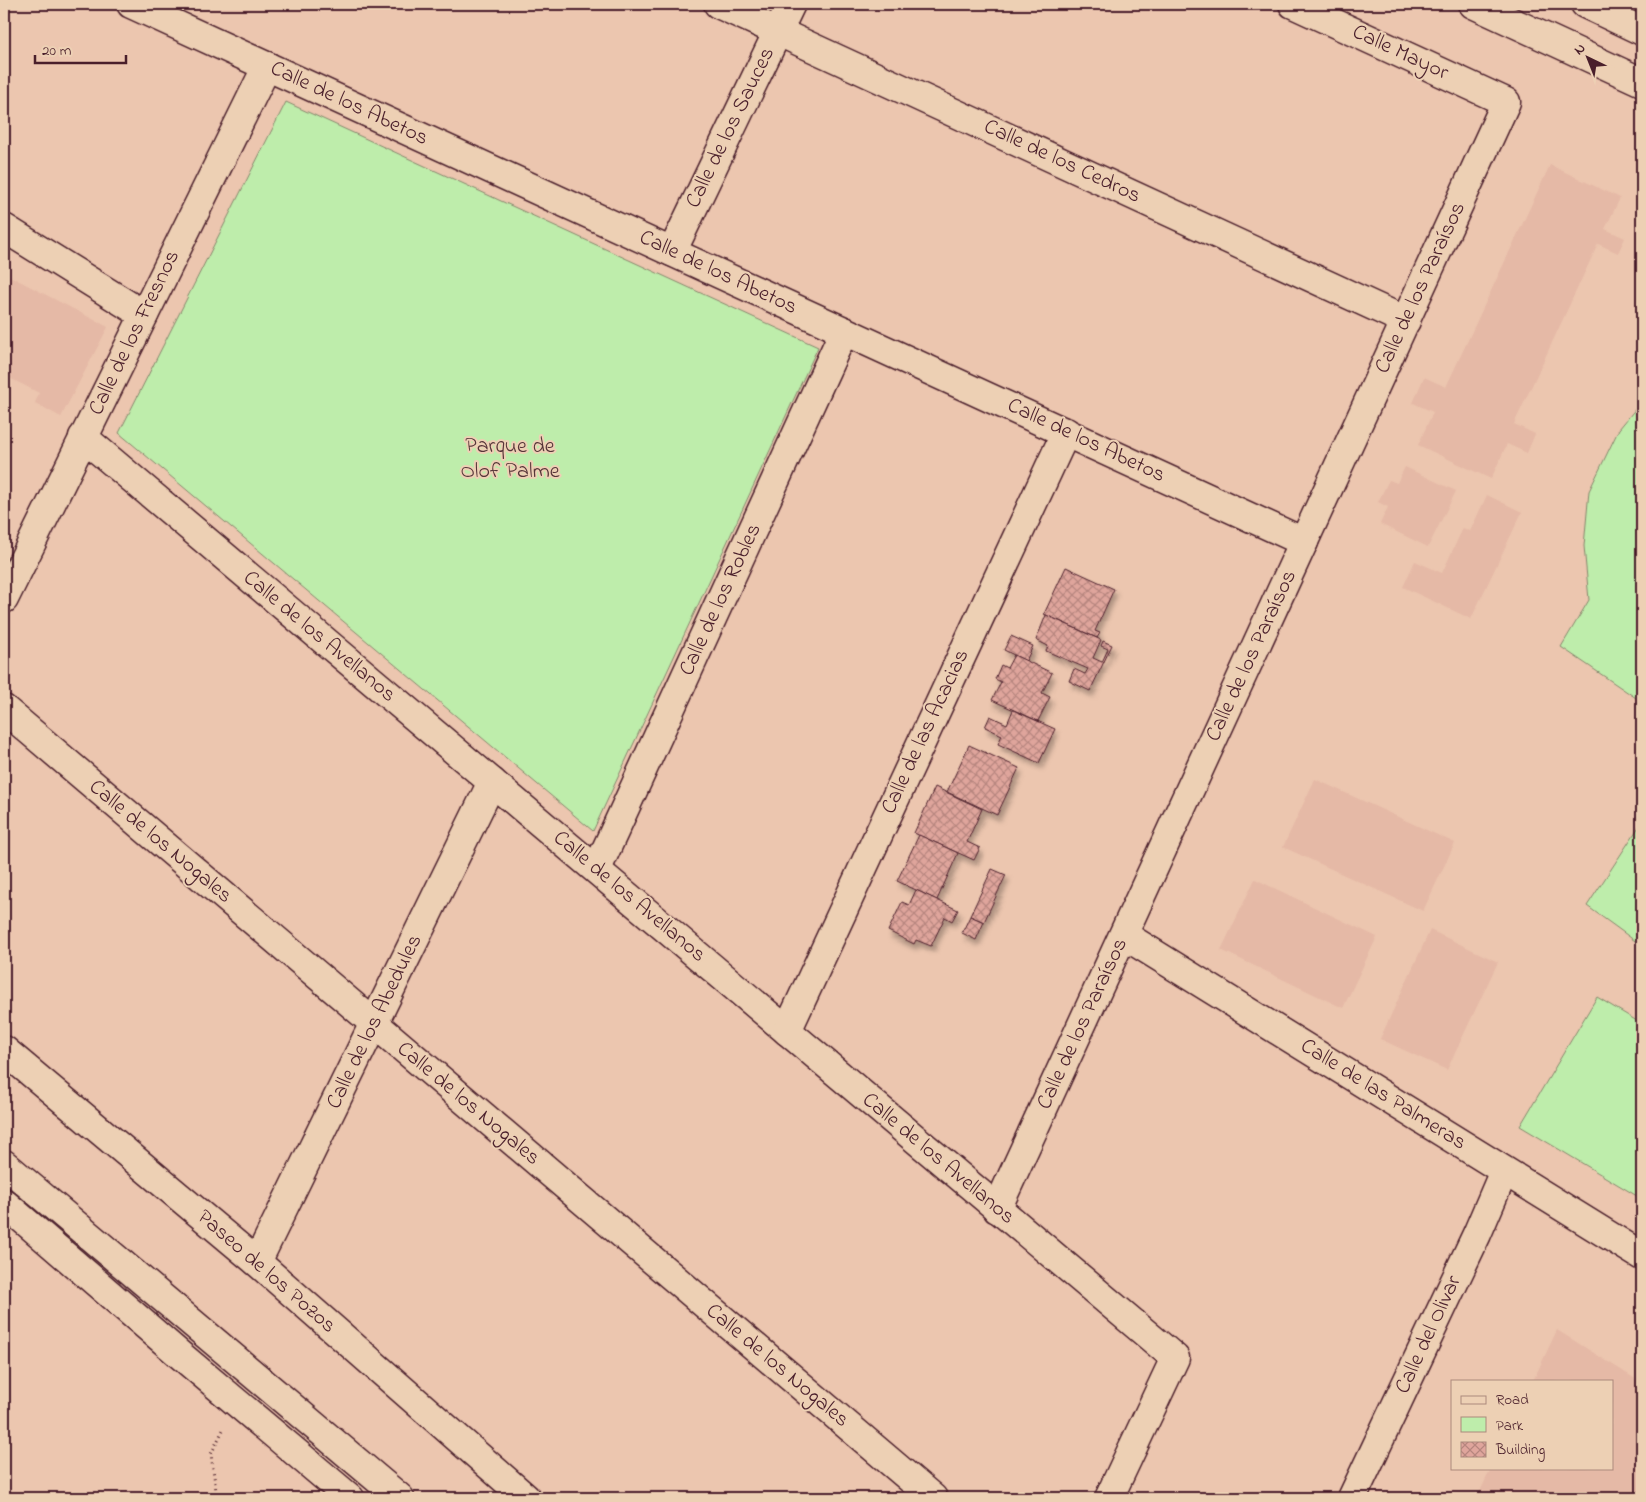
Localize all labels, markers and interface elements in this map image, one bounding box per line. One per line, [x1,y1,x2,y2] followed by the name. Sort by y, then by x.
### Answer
[1346,17,1454,90] street label: Calle Mayor
[35,32,126,64] scale bar
[1564,32,1614,82] north arrow
[1570,39,1591,60] text: N
[42,40,72,62] text: 20 m
[678,42,784,214] street label: Calle de los Sauces
[265,53,433,155] street label: Calle de los Abetos
[978,112,1146,212] street label: Calle de los Cedros
[1367,197,1475,379] street label: Calle de los Paraísos
[634,222,802,324] street label: Calle de los Abetos
[81,245,189,421] street label: Calle de los Fresnos
[1002,390,1170,492] street label: Calle de los Abetos
[460,431,560,488] park label: Parque de Olof Palme
[672,519,770,681] street label: Calle de los Robles
[235,563,403,711] street label: Calle de los Avellanos
[1198,565,1306,747] street label: Calle de los Paraísos
[874,644,978,820] street label: Calle de las Acacias
[80,772,239,913] street label: Calle de los Nogales
[545,823,713,971] street label: Calle de los Avellanos
[319,929,431,1115] street label: Calle de los Abedules
[1029,933,1137,1115] street label: Calle de los Paraísos
[1294,1031,1472,1159] street label: Calle de las Palmeras
[388,1034,547,1175] street label: Calle de los Nogales
[854,1085,1022,1233] street label: Calle de los Avellanos
[189,1202,343,1342] street label: Paseo de los Pozos
[1388,1270,1471,1400] street label: Calle del Olivar
[697,1296,856,1437] street label: Calle de los Nogales
[1451,1380,1614,1470] legend
[1496,1389,1529,1411] text: Road
[1496,1415,1524,1437] text: Park
[1495,1439,1545,1462] text: Building

